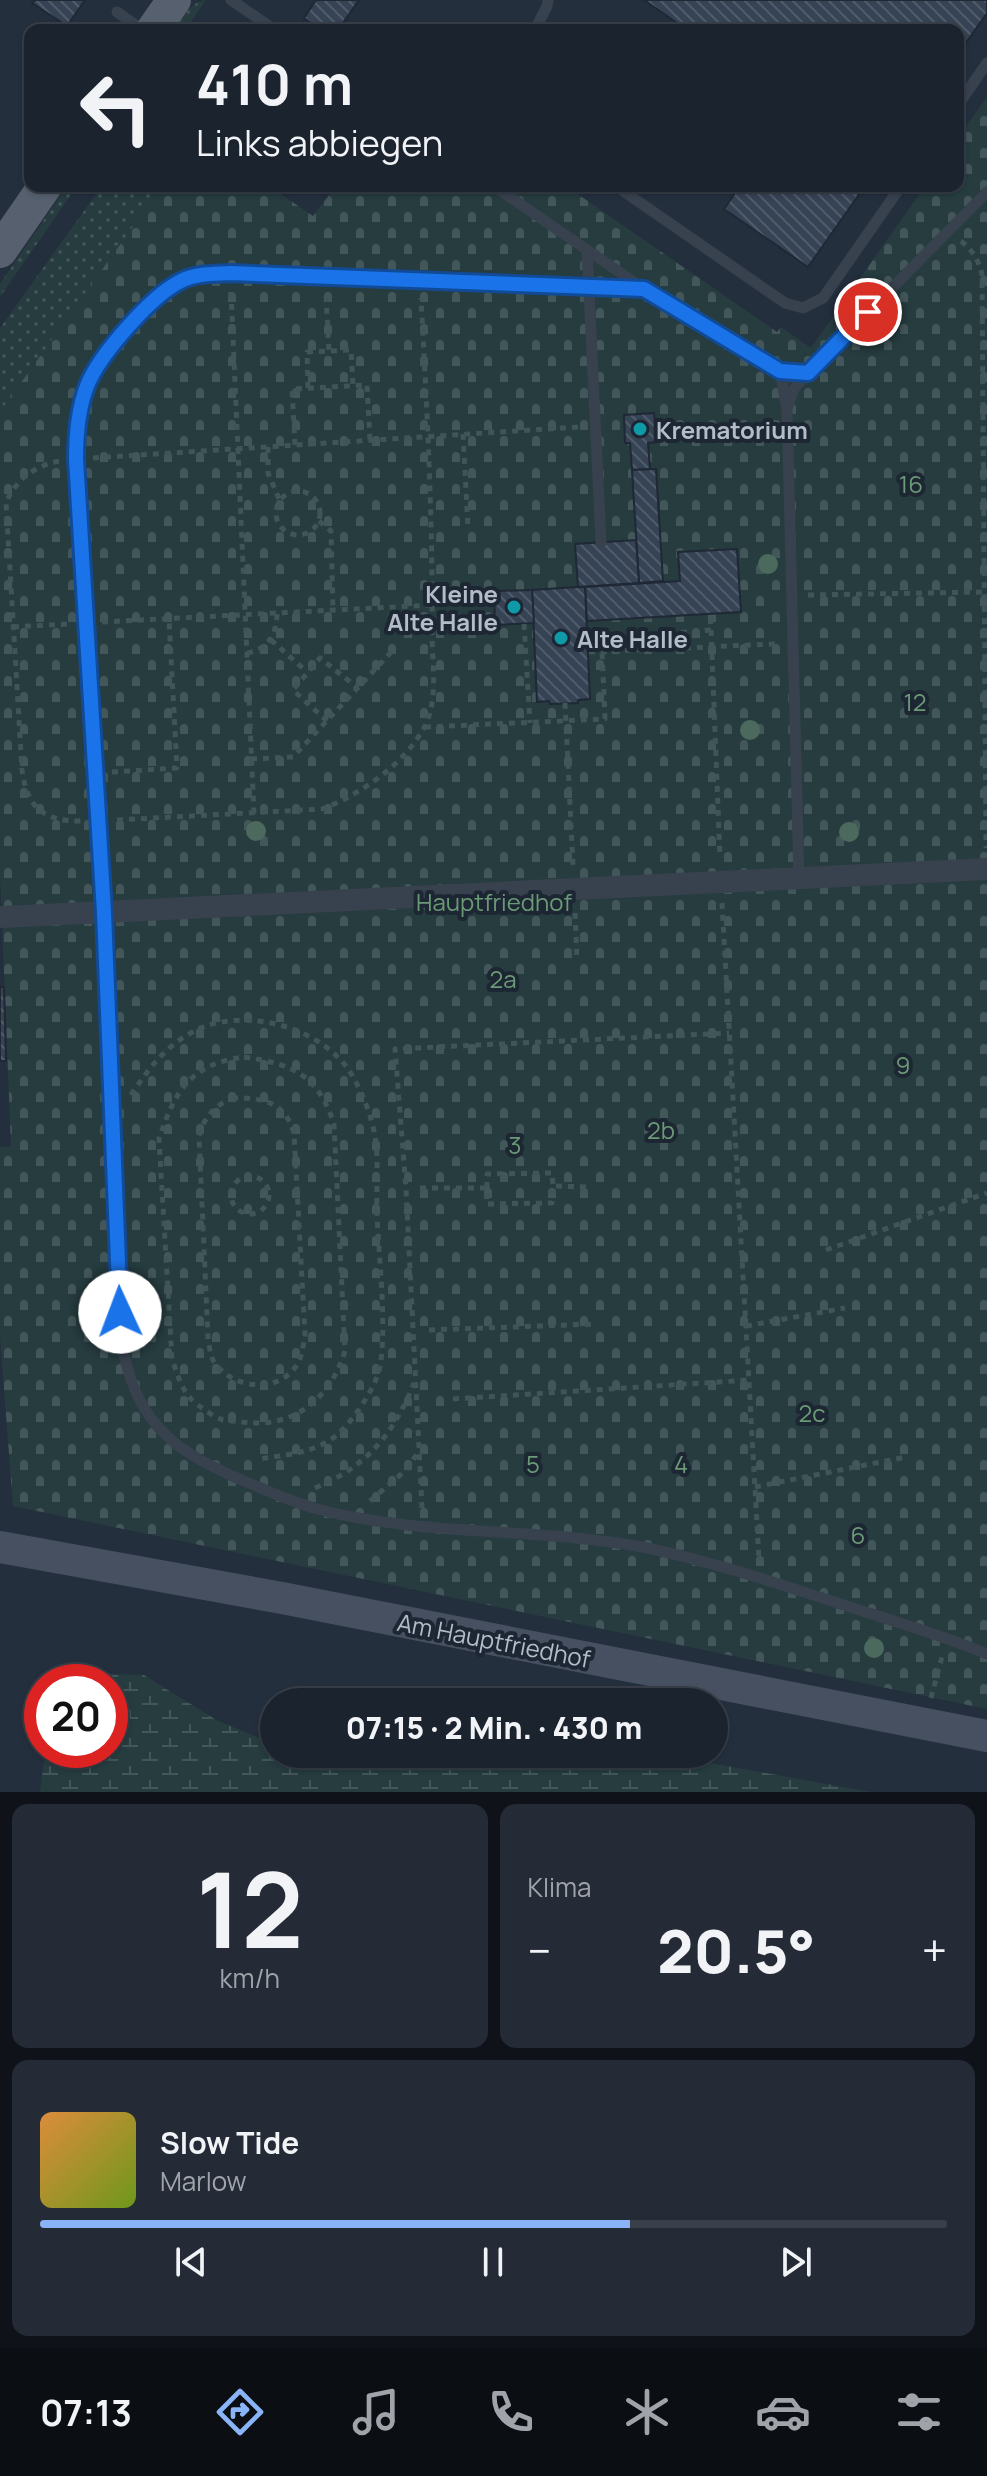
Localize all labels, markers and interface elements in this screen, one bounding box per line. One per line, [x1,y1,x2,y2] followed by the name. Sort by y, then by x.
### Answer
[196,45,353,122] text: 410 m
[64,56,168,160] icon: left
[196,118,443,167] text: Links abbiegen
[834,278,902,346] pin
[846,290,890,334] icon: arrive
[656,413,808,446] place label: Krematorium
[631,420,649,438] marker: Krematorium
[899,467,923,500] park label: 16
[387,577,498,638] place label: Kleine Alte Halle
[505,598,523,616] marker: Kleine Alte Halle
[577,622,688,655] place label: Alte Halle
[552,629,570,647] marker: Alte Halle
[903,685,927,718] park label: 12
[416,885,572,918] park label: Hauptfriedhof
[489,962,517,995] park label: 2a
[896,1048,910,1081] park label: 9
[647,1113,675,1146] park label: 2b
[508,1128,522,1161] park label: 3
[78,1270,162,1354] position arrow
[799,1396,825,1429] park label: 2c
[526,1447,540,1480] park label: 5
[674,1447,688,1480] park label: 4
[851,1518,865,1551] park label: 6
[395,1605,594,1675] street label: Am Hauptfriedhof
[24,1664,128,1768] speed limit sign: 20
[346,1707,642,1748] text: 07:15 · 2 Min. · 430 m
[196,1837,303,1979] text: 12
[528,1869,592,1905] text: Klima
[657,1909,816,1991] text: 20.5°
[528,1920,551,1980] text: −
[922,1920,947,1980] text: +
[220,1960,280,1996] text: km/h
[160,2122,299,2163] text: Slow Tide
[160,2163,247,2199] text: Marlow
[169,2240,213,2284] icon: previous
[471,2240,515,2284] icon: pause
[774,2240,818,2284] icon: next
[212,2384,268,2440] icon: directions
[348,2384,404,2440] icon: music
[483,2384,539,2440] icon: phone
[619,2384,675,2440] icon: climate
[755,2384,811,2440] icon: car
[891,2384,947,2440] icon: filters
[40,2388,132,2437] text: 07:13

